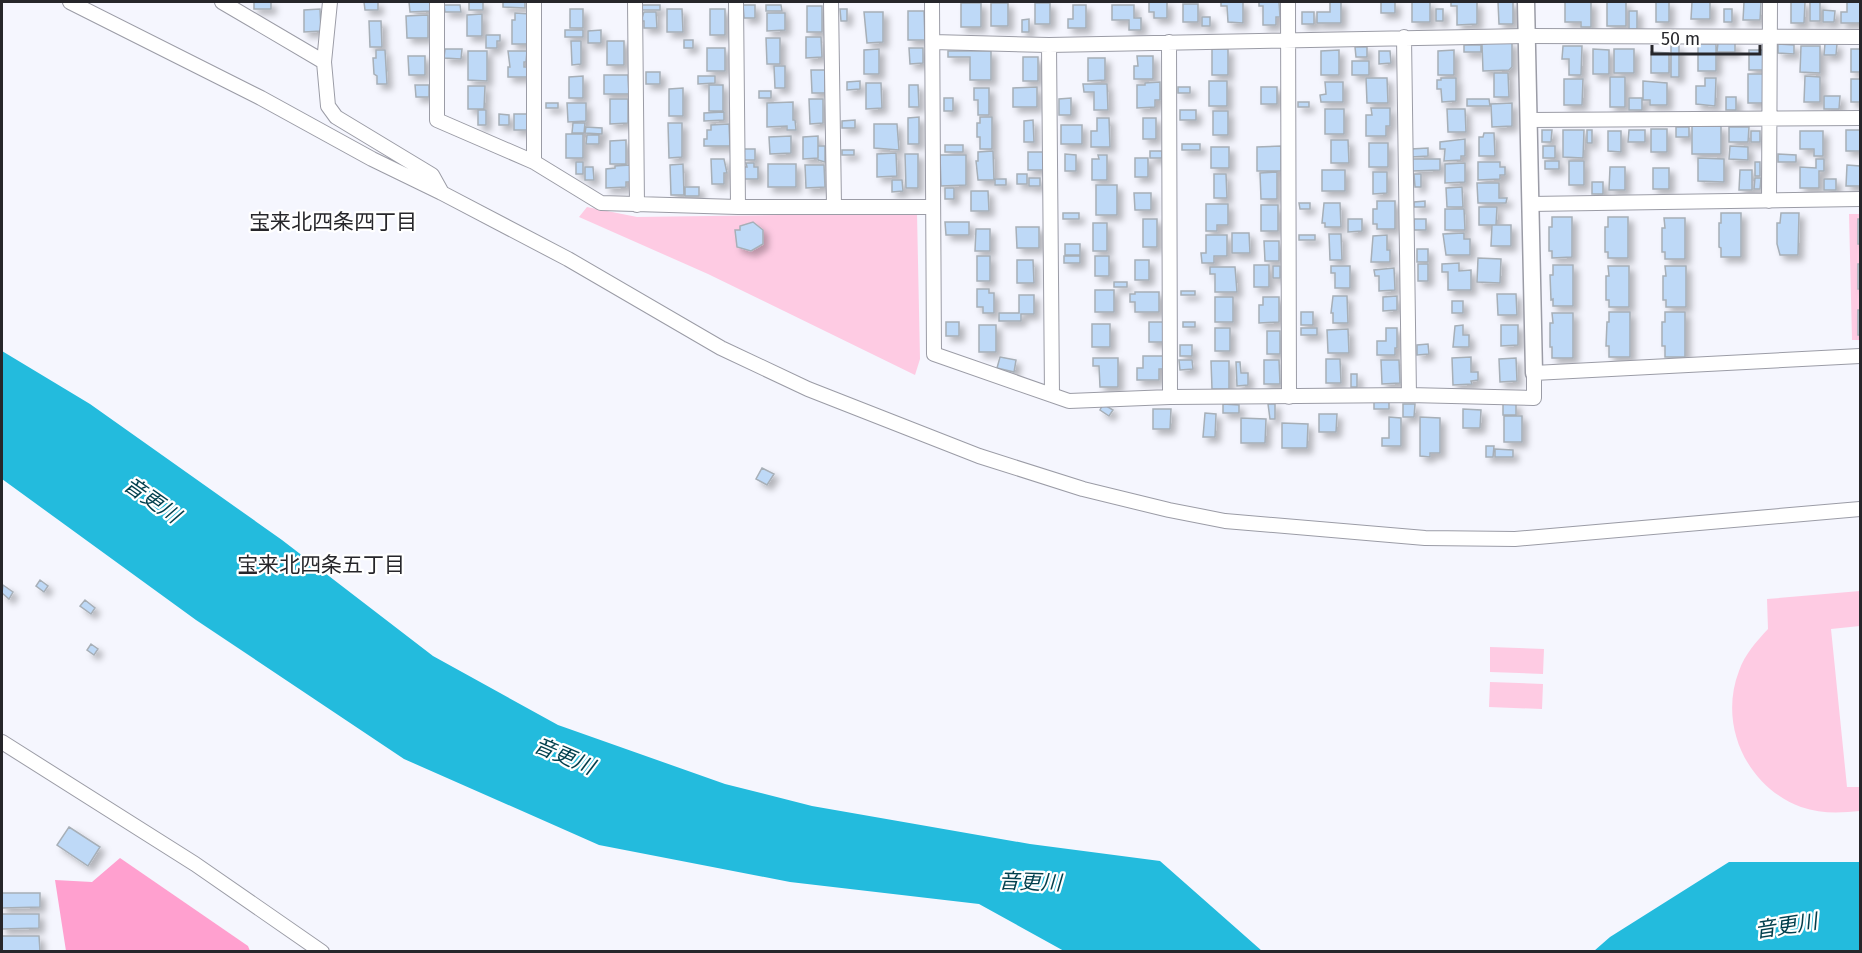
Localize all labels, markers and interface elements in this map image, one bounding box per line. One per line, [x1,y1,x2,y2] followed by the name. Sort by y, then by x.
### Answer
[1652,18,1760,56] scale bar
[1661,28,1700,50] text: 50 m
[249,209,417,235] district label: 宝来北四条四丁目
[119,471,187,530] water label: 音更川
[237,552,405,578] district label: 宝来北四条五丁目
[530,732,600,781] water label: 音更川
[998,868,1064,896] water label: 音更川
[1753,908,1821,944] water label: 音更川

